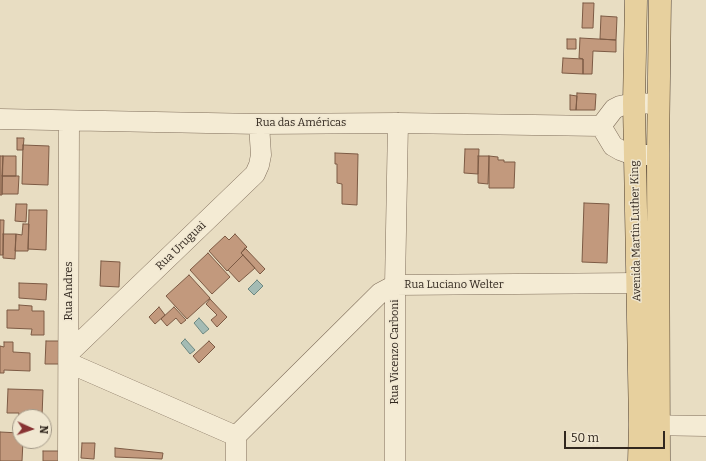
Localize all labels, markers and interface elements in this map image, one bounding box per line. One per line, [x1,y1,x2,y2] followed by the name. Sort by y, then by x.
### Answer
[256,116,346,130] street label: Rua das Américas
[628,160,644,302] street label: Avenida Martin Luther King
[153,219,209,273] street label: Rua Uruguai
[62,261,76,321] street label: Rua Andres
[404,278,504,292] street label: Rua Luciano Welter
[388,299,402,405] street label: Rua Vicenzo Carboni
[12,409,52,449] north arrow
[566,423,667,449] scale bar
[37,425,50,434] text: N
[571,431,599,445] text: 50 m

